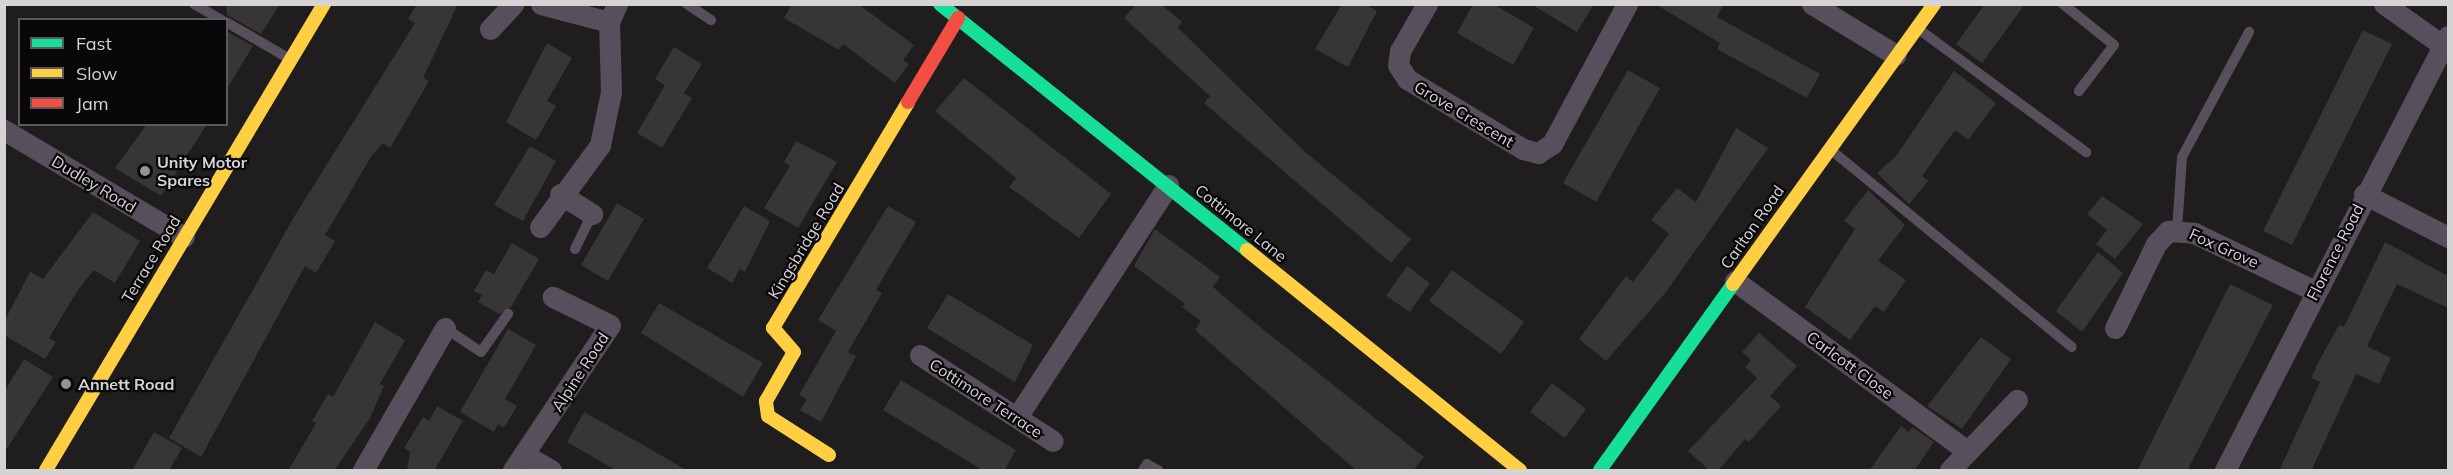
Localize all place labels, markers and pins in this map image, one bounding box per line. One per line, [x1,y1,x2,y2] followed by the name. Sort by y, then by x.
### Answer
[157,152,247,190] place label: Unity Motor Spares
[138,164,152,178] marker: Unity Motor Spares
[78,374,174,394] place label: Annett Road
[59,377,73,391] marker: Annett Road

